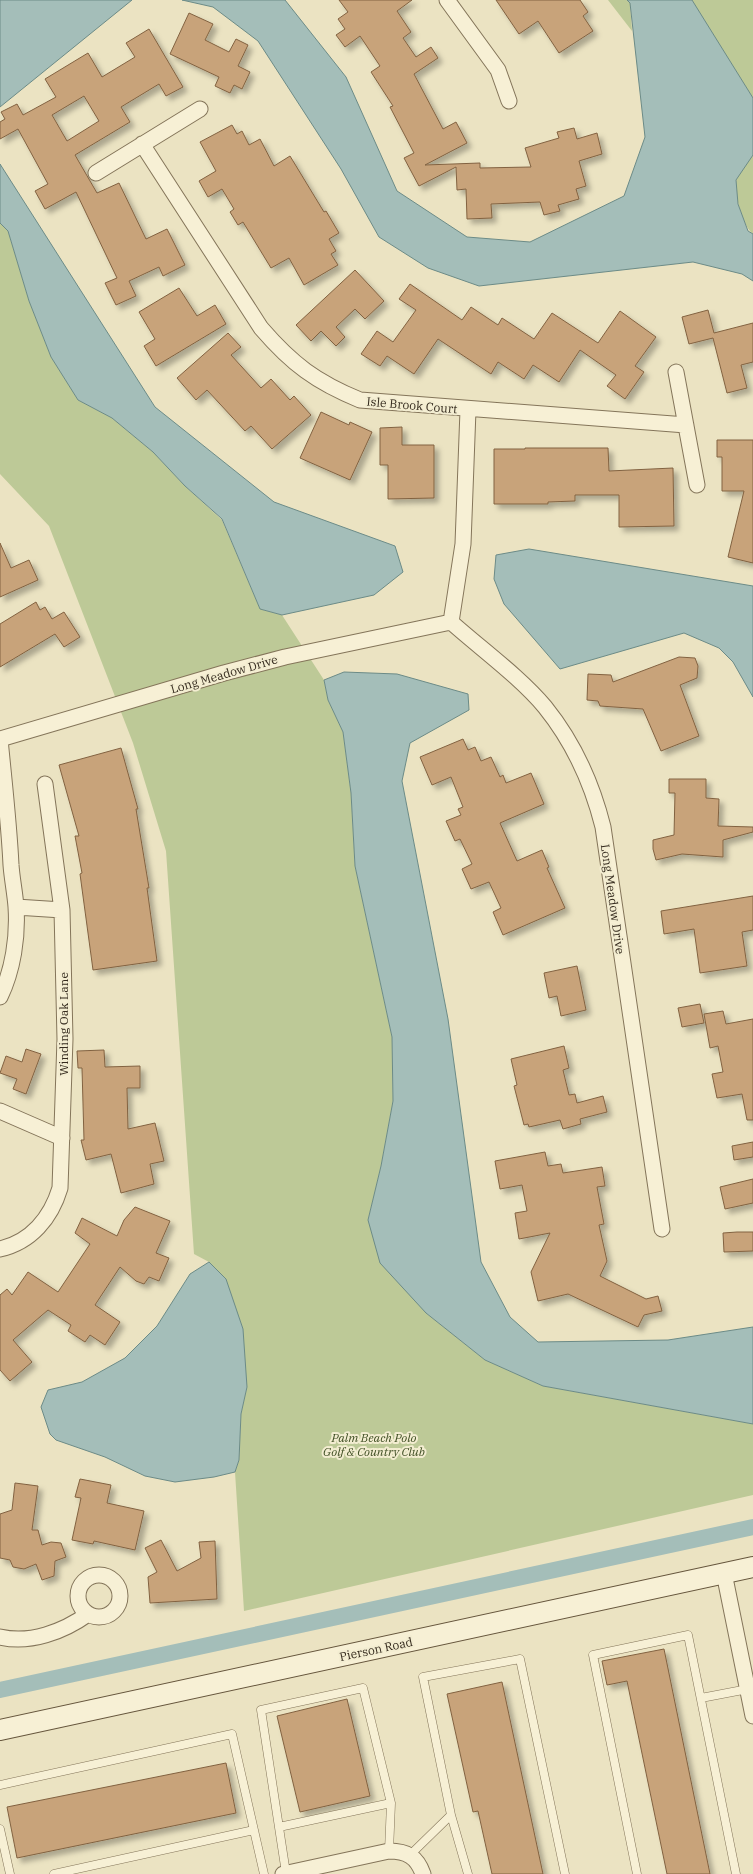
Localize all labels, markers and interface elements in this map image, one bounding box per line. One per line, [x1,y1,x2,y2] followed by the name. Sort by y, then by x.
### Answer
[366,394,458,416] street label: Isle Brook Court
[169,652,279,696] street label: Long Meadow Drive
[598,843,628,955] street label: Long Meadow Drive
[56,972,71,1076] street label: Winding Oak Lane
[323,1430,425,1459] park label: Palm Beach Polo Golf & Country Club
[338,1634,414,1664] street label: Pierson Road

